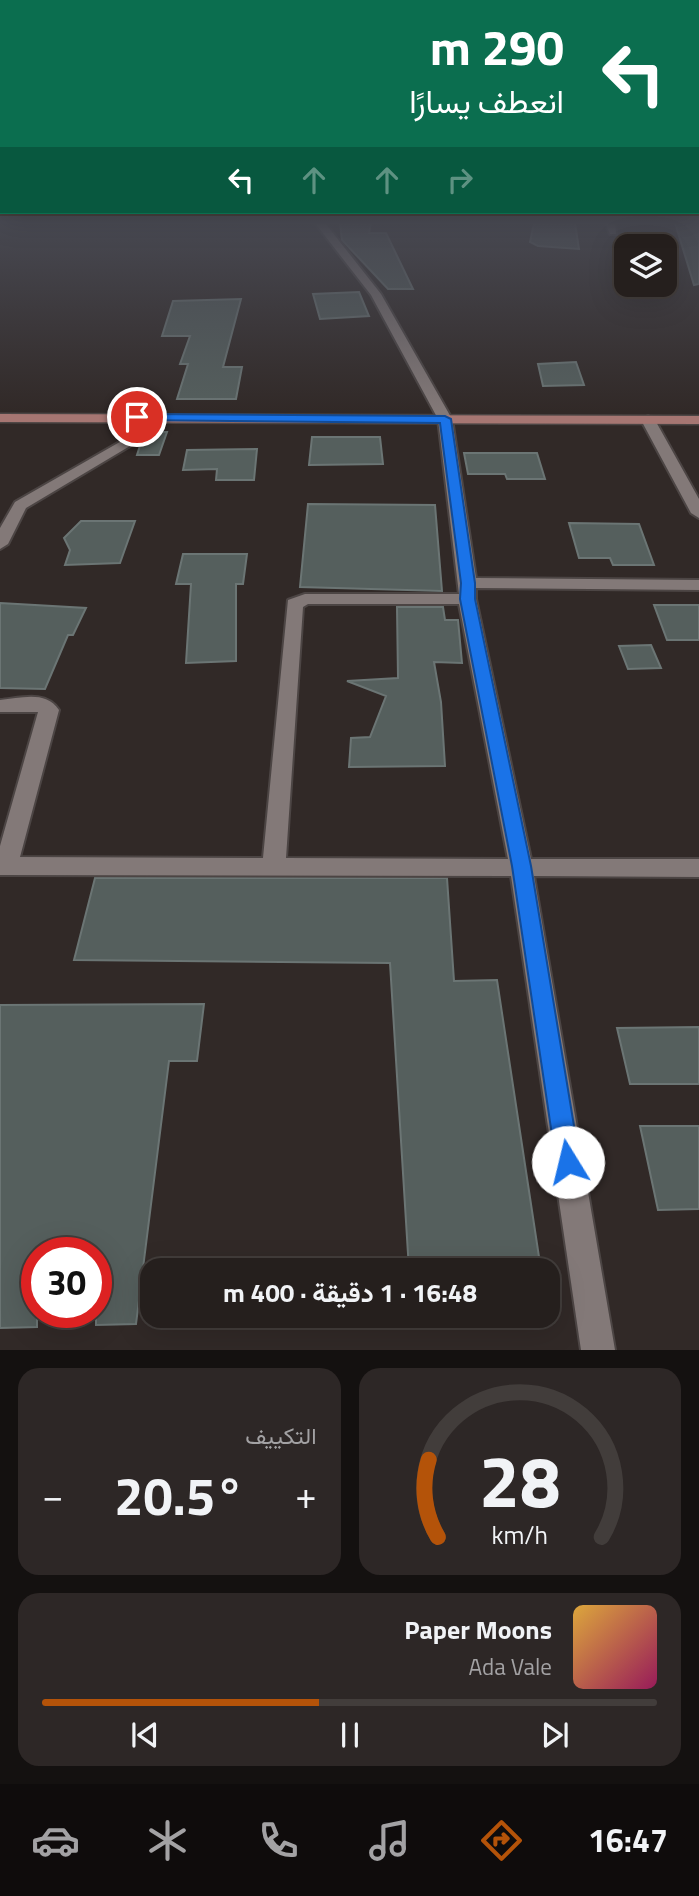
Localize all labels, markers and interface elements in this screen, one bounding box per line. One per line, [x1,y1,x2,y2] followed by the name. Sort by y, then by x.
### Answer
[430,9,564,84] text: 290 m
[588,28,679,119] icon: left
[409,77,564,125] text: انعطف يسارًا
[222,161,260,199] icon: left
[295,161,333,199] icon: ahead
[368,161,406,199] icon: ahead
[441,161,479,199] icon: right
[614,234,677,297] map controls
[614,234,677,297] button: layers
[107,387,167,447] pin
[118,398,156,436] icon: arrive
[531,1125,605,1199] position arrow
[21,1237,112,1328] speed limit sign: 30
[223,1273,477,1312] text: 16:48 · 1 دقيقة · 400 m
[245,1418,317,1453] text: التكييف
[479,1426,561,1536] text: 28
[114,1456,244,1535] text: 20.5°
[42,1466,63,1524] text: −
[295,1466,316,1524] text: +
[491,1516,548,1554] text: km/h
[404,1610,552,1649] text: Paper Moons
[468,1649,552,1684] text: Ada Vale
[126,1716,164,1754] icon: previous
[331,1716,369,1754] icon: pause
[536,1716,574,1754] icon: next
[31,1816,80,1865] icon: car
[143,1816,192,1865] icon: climate
[254,1816,303,1865] icon: phone
[365,1816,414,1865] icon: music
[477,1816,526,1865] icon: directions
[588,1816,668,1864] text: 16:47

